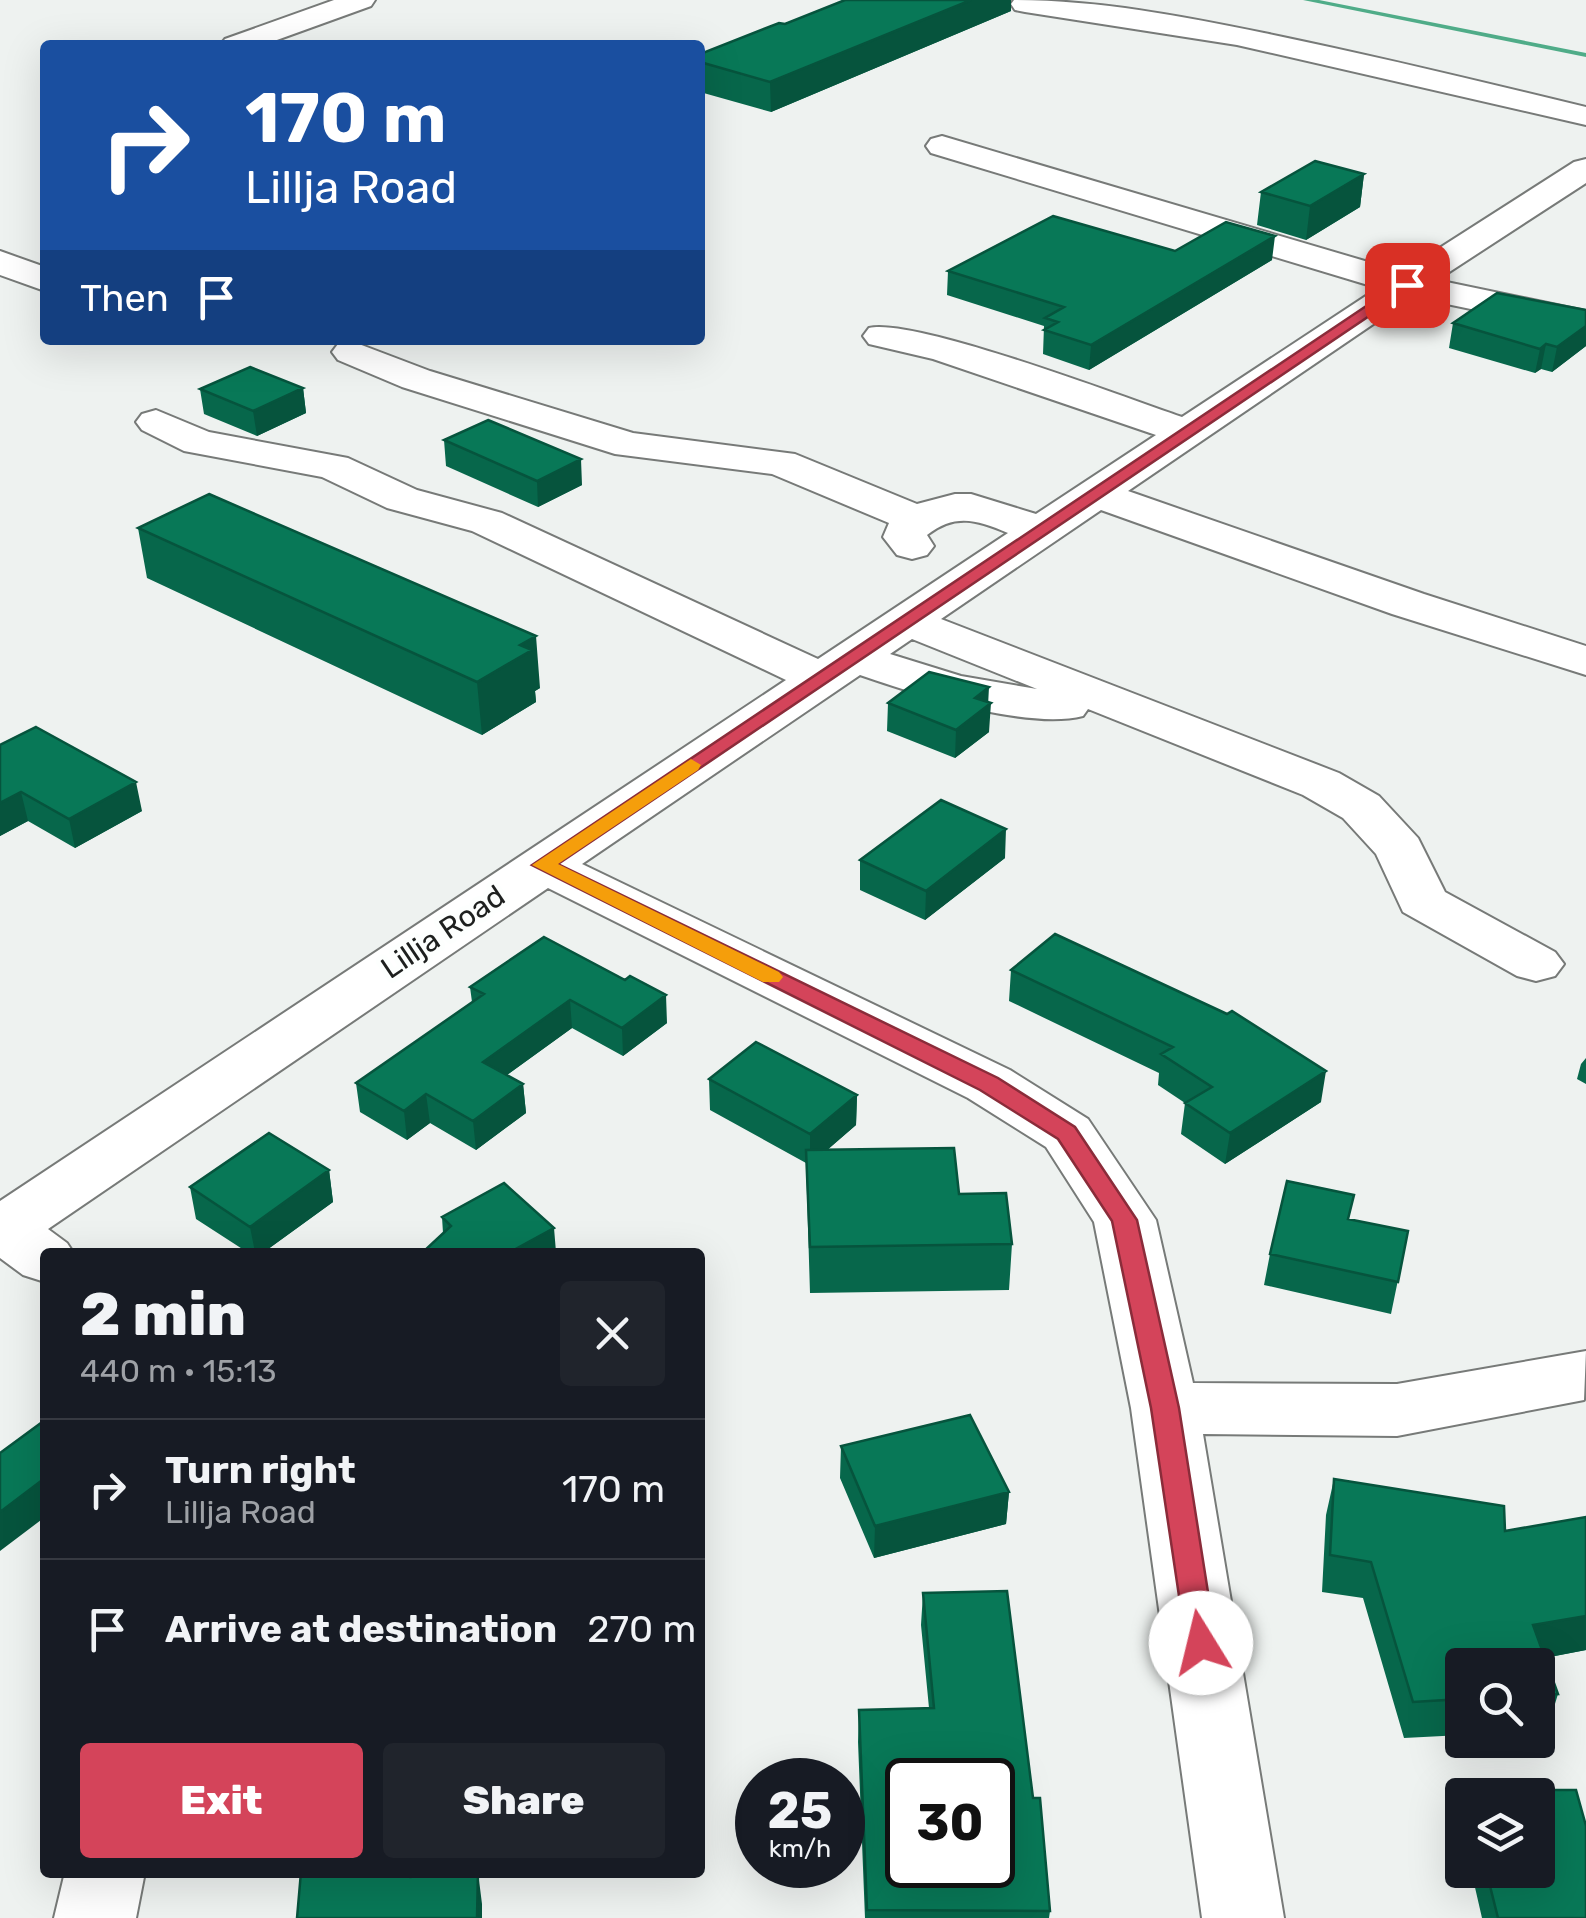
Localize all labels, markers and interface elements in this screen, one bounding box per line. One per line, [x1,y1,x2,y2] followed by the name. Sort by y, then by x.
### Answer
[245,77,447,160] text: 170 m
[80,80,210,210] icon: right
[245,161,457,214] text: Lillja Road
[1365,243,1450,328] pin
[1380,258,1435,313] icon: arrive
[189,270,244,325] icon: arrive
[80,275,169,321] text: Then
[374,878,512,986] street label: Lillja Road
[80,1279,246,1350] text: 2 min
[560,1281,665,1386] button: close
[80,1352,276,1390] text: 440 m · 15:13
[165,1447,356,1493] text: Turn right
[80,1462,135,1517] icon: right
[562,1466,665,1512] text: 170 m
[165,1493,316,1531] text: Lillja Road
[1149,1591,1253,1695] position arrow
[80,1602,135,1657] icon: arrive
[165,1606,557,1652] text: Arrive at destination
[587,1606,696,1652] text: 270 m
[1445,1648,1555,1888] map controls
[1445,1648,1555,1758] button: search
[80,1743,363,1858] button: Exit
[383,1743,665,1858] button: Share
[885,1758,1015,1888] speed limit sign: 30
[1445,1778,1555,1888] button: layers
[768,1781,832,1841] text: 25
[769,1834,831,1863] text: km/h

